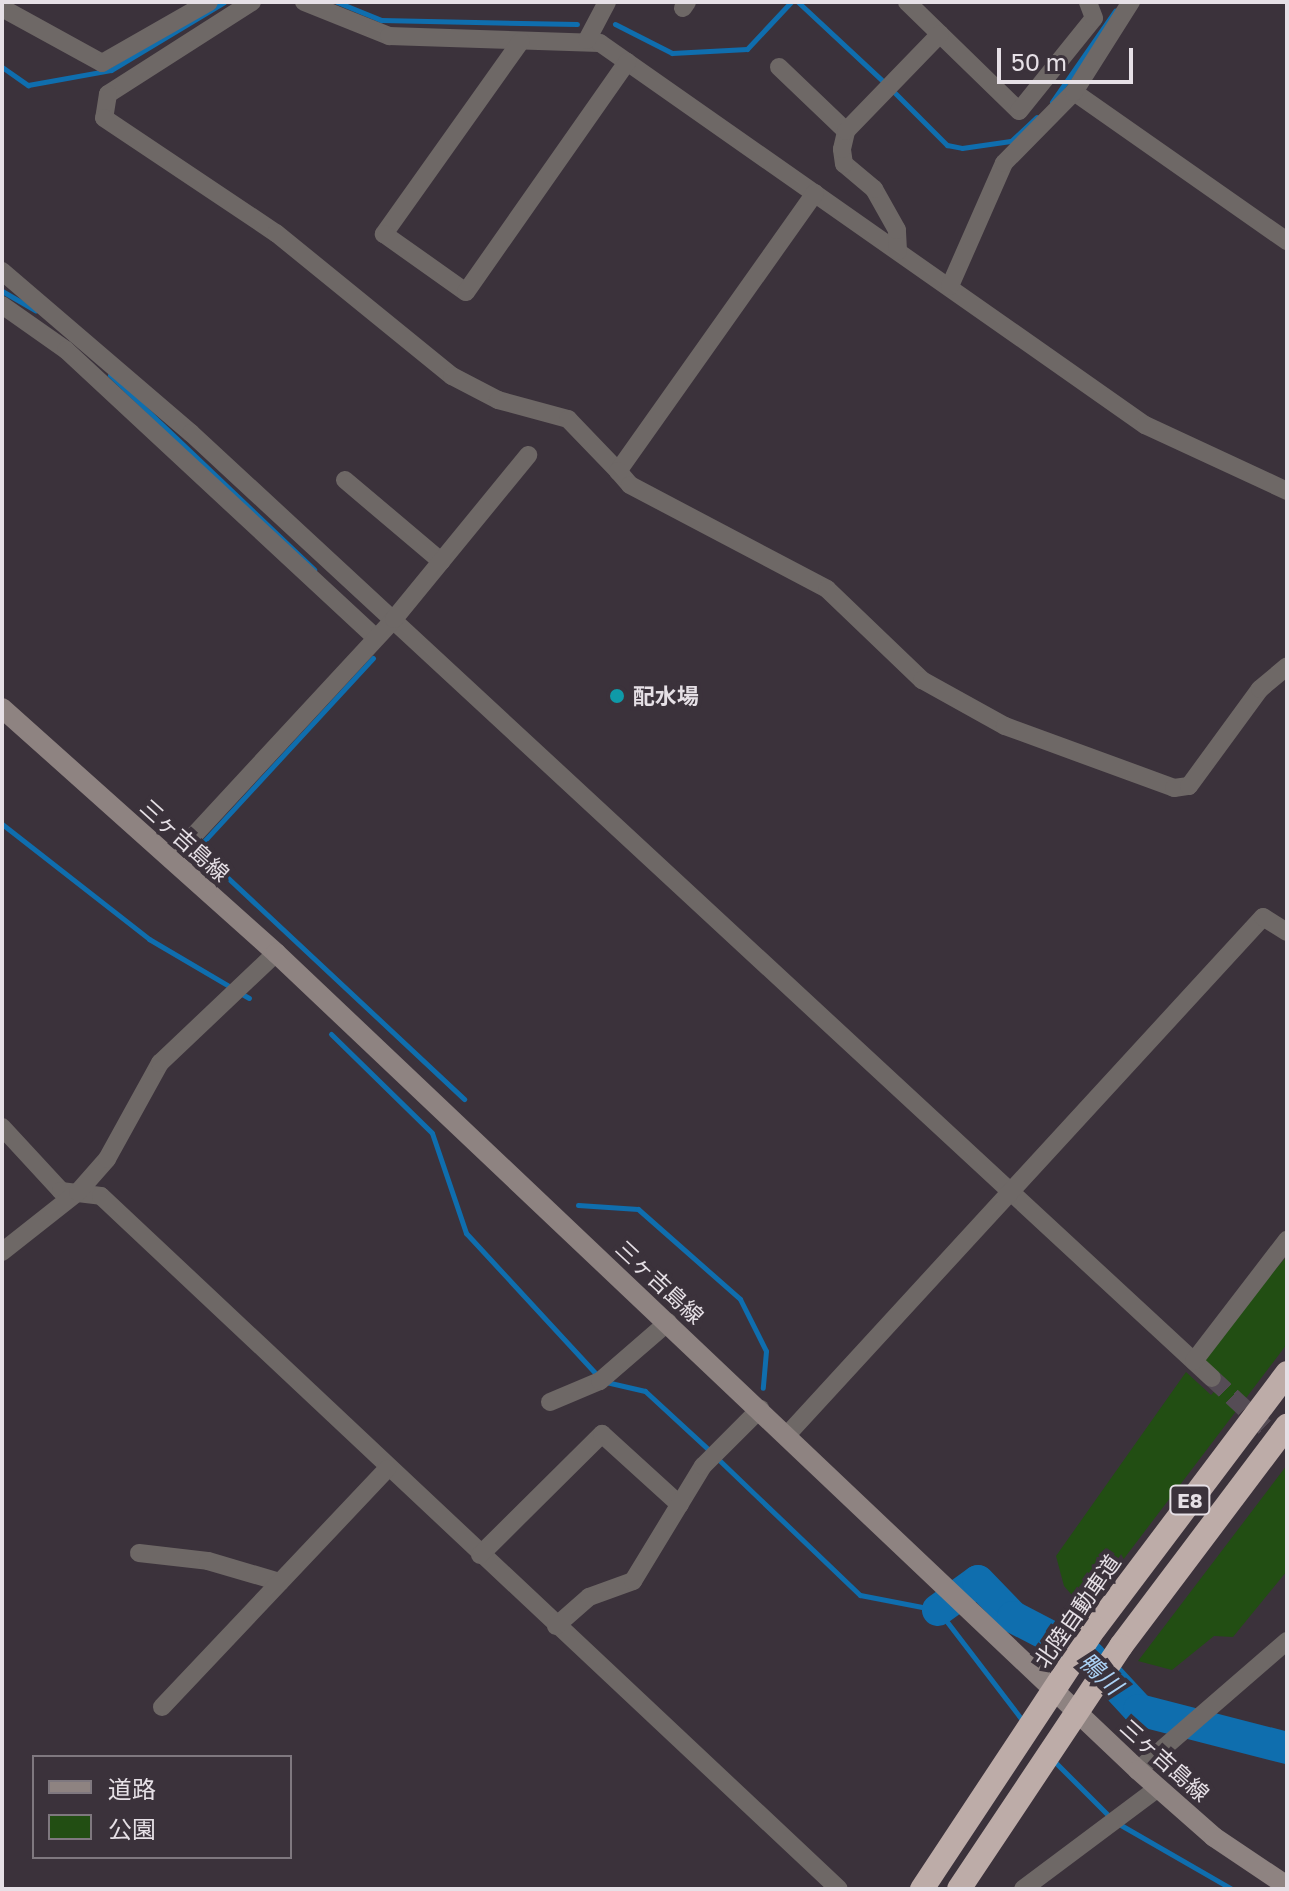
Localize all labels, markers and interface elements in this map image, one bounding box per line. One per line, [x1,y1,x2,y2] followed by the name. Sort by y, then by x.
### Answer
[1001,32,1137,82] scale bar
[1011,47,1067,76] text: 50 m
[633,683,699,709] place label: 配水場
[608,687,626,705] marker: 配水場
[135,793,235,887] street label: 三ヶ吉島線
[611,1235,709,1329] street label: 三ヶ吉島線
[1168,1484,1212,1516] road number: E8
[1028,1549,1126,1673] street label: 北陸自動車道
[1074,1646,1128,1700] water label: 鴨川
[1115,1713,1215,1807] street label: 三ヶ吉島線
[32,1755,292,1859] legend
[108,1774,156,1803] text: 道路
[108,1814,156,1843] text: 公園

